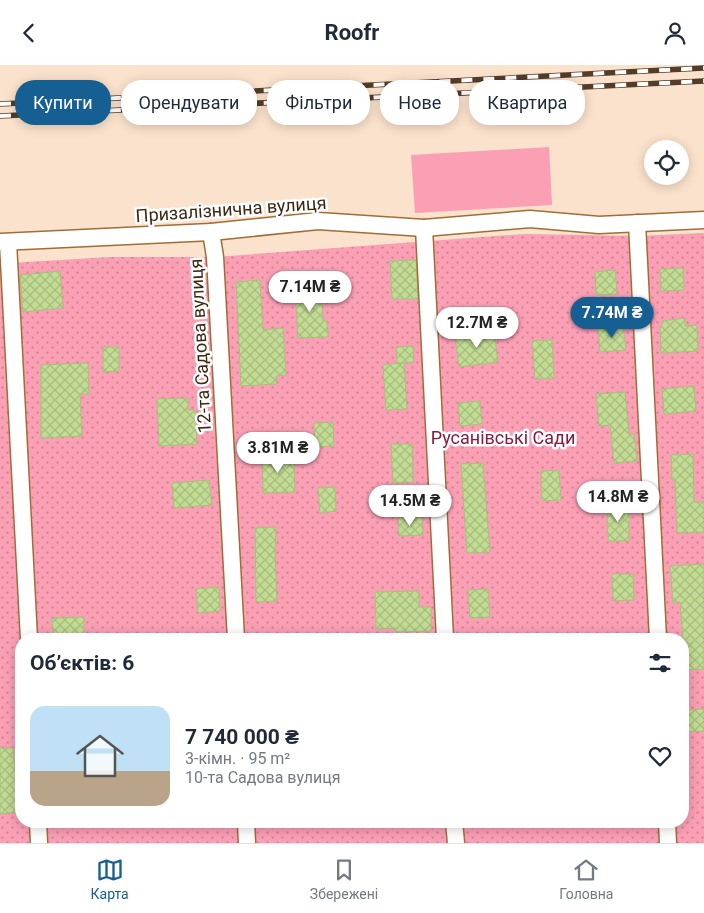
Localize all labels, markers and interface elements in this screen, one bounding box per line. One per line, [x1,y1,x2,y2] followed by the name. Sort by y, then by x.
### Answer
[15,19,43,47] icon: back
[661,19,689,47] icon: person
[325,20,379,45] text: Roofr
[15,80,111,125] chip: Купити
[121,80,257,125] chip: Орендувати
[267,80,370,125] chip: Фільтри
[380,80,459,125] chip: Нове
[469,80,585,125] chip: Квартира
[644,140,689,185] map controls
[644,140,689,185] button: locate
[135,192,327,226] street label: Призалізнична вулиця
[185,258,215,434] street label: 12-та Садова вулиця
[264,271,356,313] pin: 7.14M ₴
[280,277,340,296] text: 7.14M ₴
[566,297,658,339] pin: 7.74M ₴
[582,303,642,322] text: 7.74M ₴
[431,307,523,349] pin: 12.7M ₴
[447,313,507,332] text: 12.7M ₴
[431,427,575,448] park label: Русанівські Сади
[232,431,324,474] pin: 3.81M ₴
[248,438,308,457] text: 3.81M ₴
[572,481,664,523] pin: 14.8M ₴
[364,485,456,527] pin: 14.5M ₴
[588,487,648,506] text: 14.8M ₴
[380,491,440,510] text: 14.5M ₴
[646,649,674,677] icon: filters
[30,651,134,675] text: Об’єктів: 6
[185,725,299,749] text: 7 740 000 ₴
[70,726,130,786] icon: home
[646,742,674,770] icon: heart
[185,749,290,768] text: 3-кімн. · 95 m²
[185,768,341,787] text: 10-та Садова вулиця
[91,856,129,902] tab: Карта
[310,856,378,902] tab: Збережені
[559,856,613,902] tab: Головна

